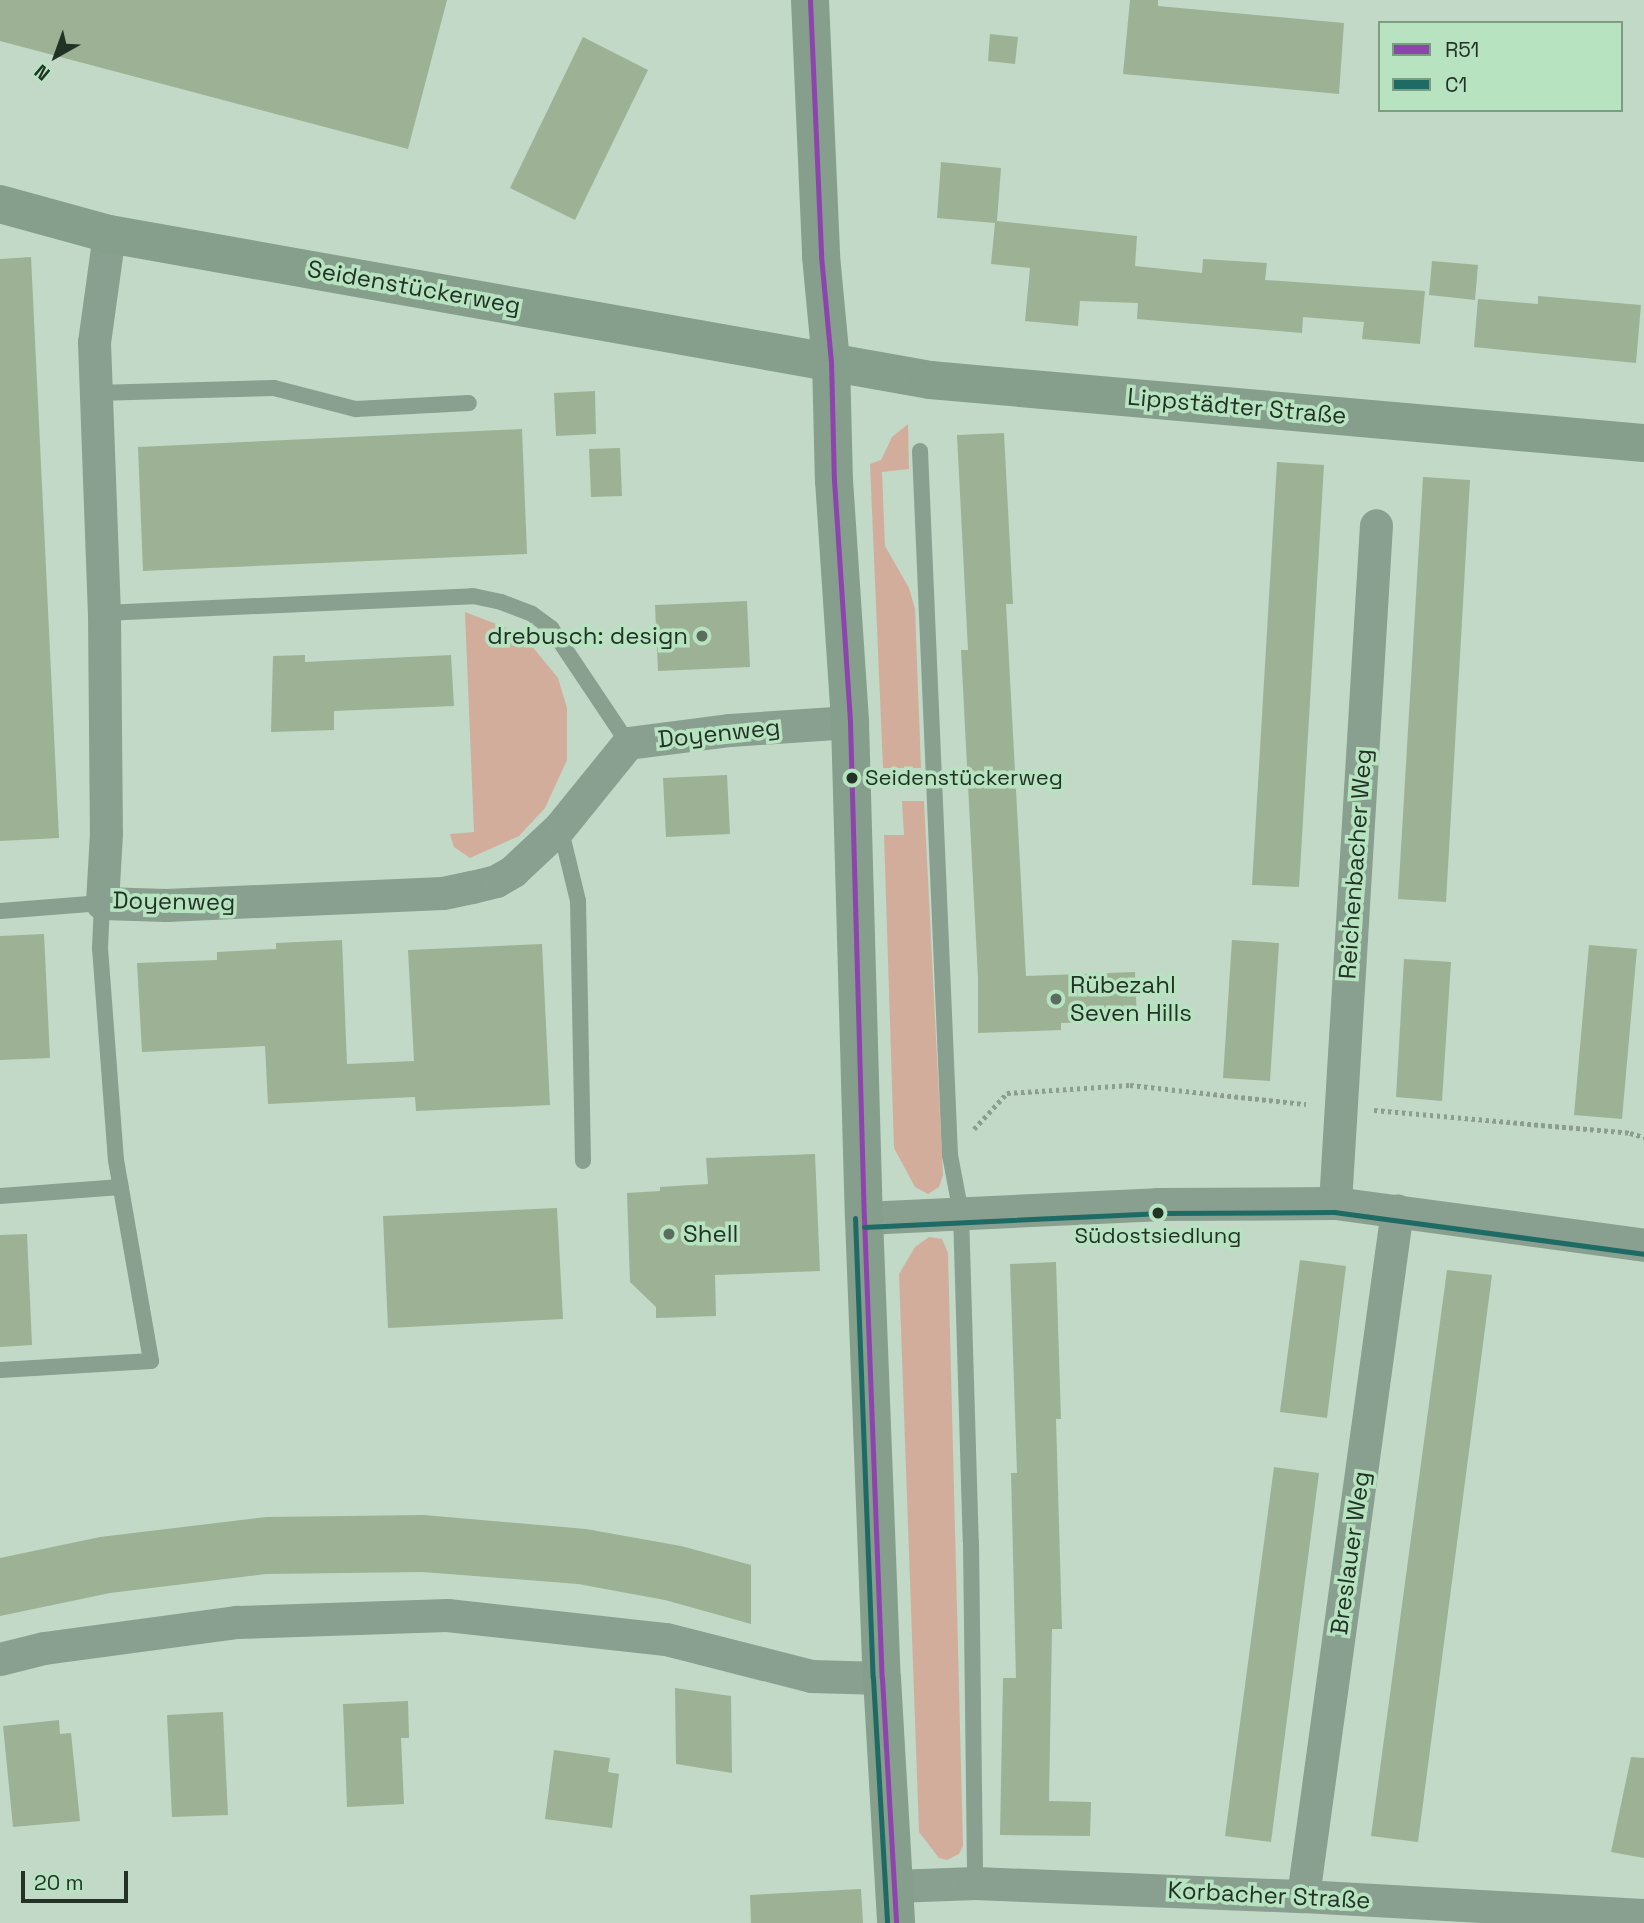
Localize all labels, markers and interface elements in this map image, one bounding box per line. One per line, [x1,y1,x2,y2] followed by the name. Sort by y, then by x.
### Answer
[21,21,91,91] north arrow
[1378,21,1623,112] legend
[1445,36,1479,63] text: R51
[29,59,55,86] text: N
[1445,71,1467,98] text: C1
[305,254,523,320] street label: Seidenstückerweg
[1126,382,1348,430] street label: Lippstädter Straße
[487,622,688,650] place label: drebusch: design
[694,628,710,644] marker: drebusch: design
[656,712,782,754] street label: Doyenweg
[1333,748,1377,980] street label: Reichenbacher Weg
[865,765,1063,791] place label: Seidenstückerweg
[845,771,859,785] marker: Seidenstückerweg
[112,886,236,916] street label: Doyenweg
[1070,971,1192,1027] place label: Rübezahl Seven Hills
[1048,991,1064,1007] marker: Rübezahl Seven Hills
[1151,1206,1165,1220] marker: Südostsiedlung
[683,1220,738,1248] place label: Shell
[1075,1223,1241,1249] place label: Südostsiedlung
[661,1226,677,1242] marker: Shell
[1324,1469,1376,1637] street label: Breslauer Weg
[24,1856,131,1900] scale bar
[34,1869,84,1896] text: 20 m
[1167,1875,1371,1915] street label: Korbacher Straße

